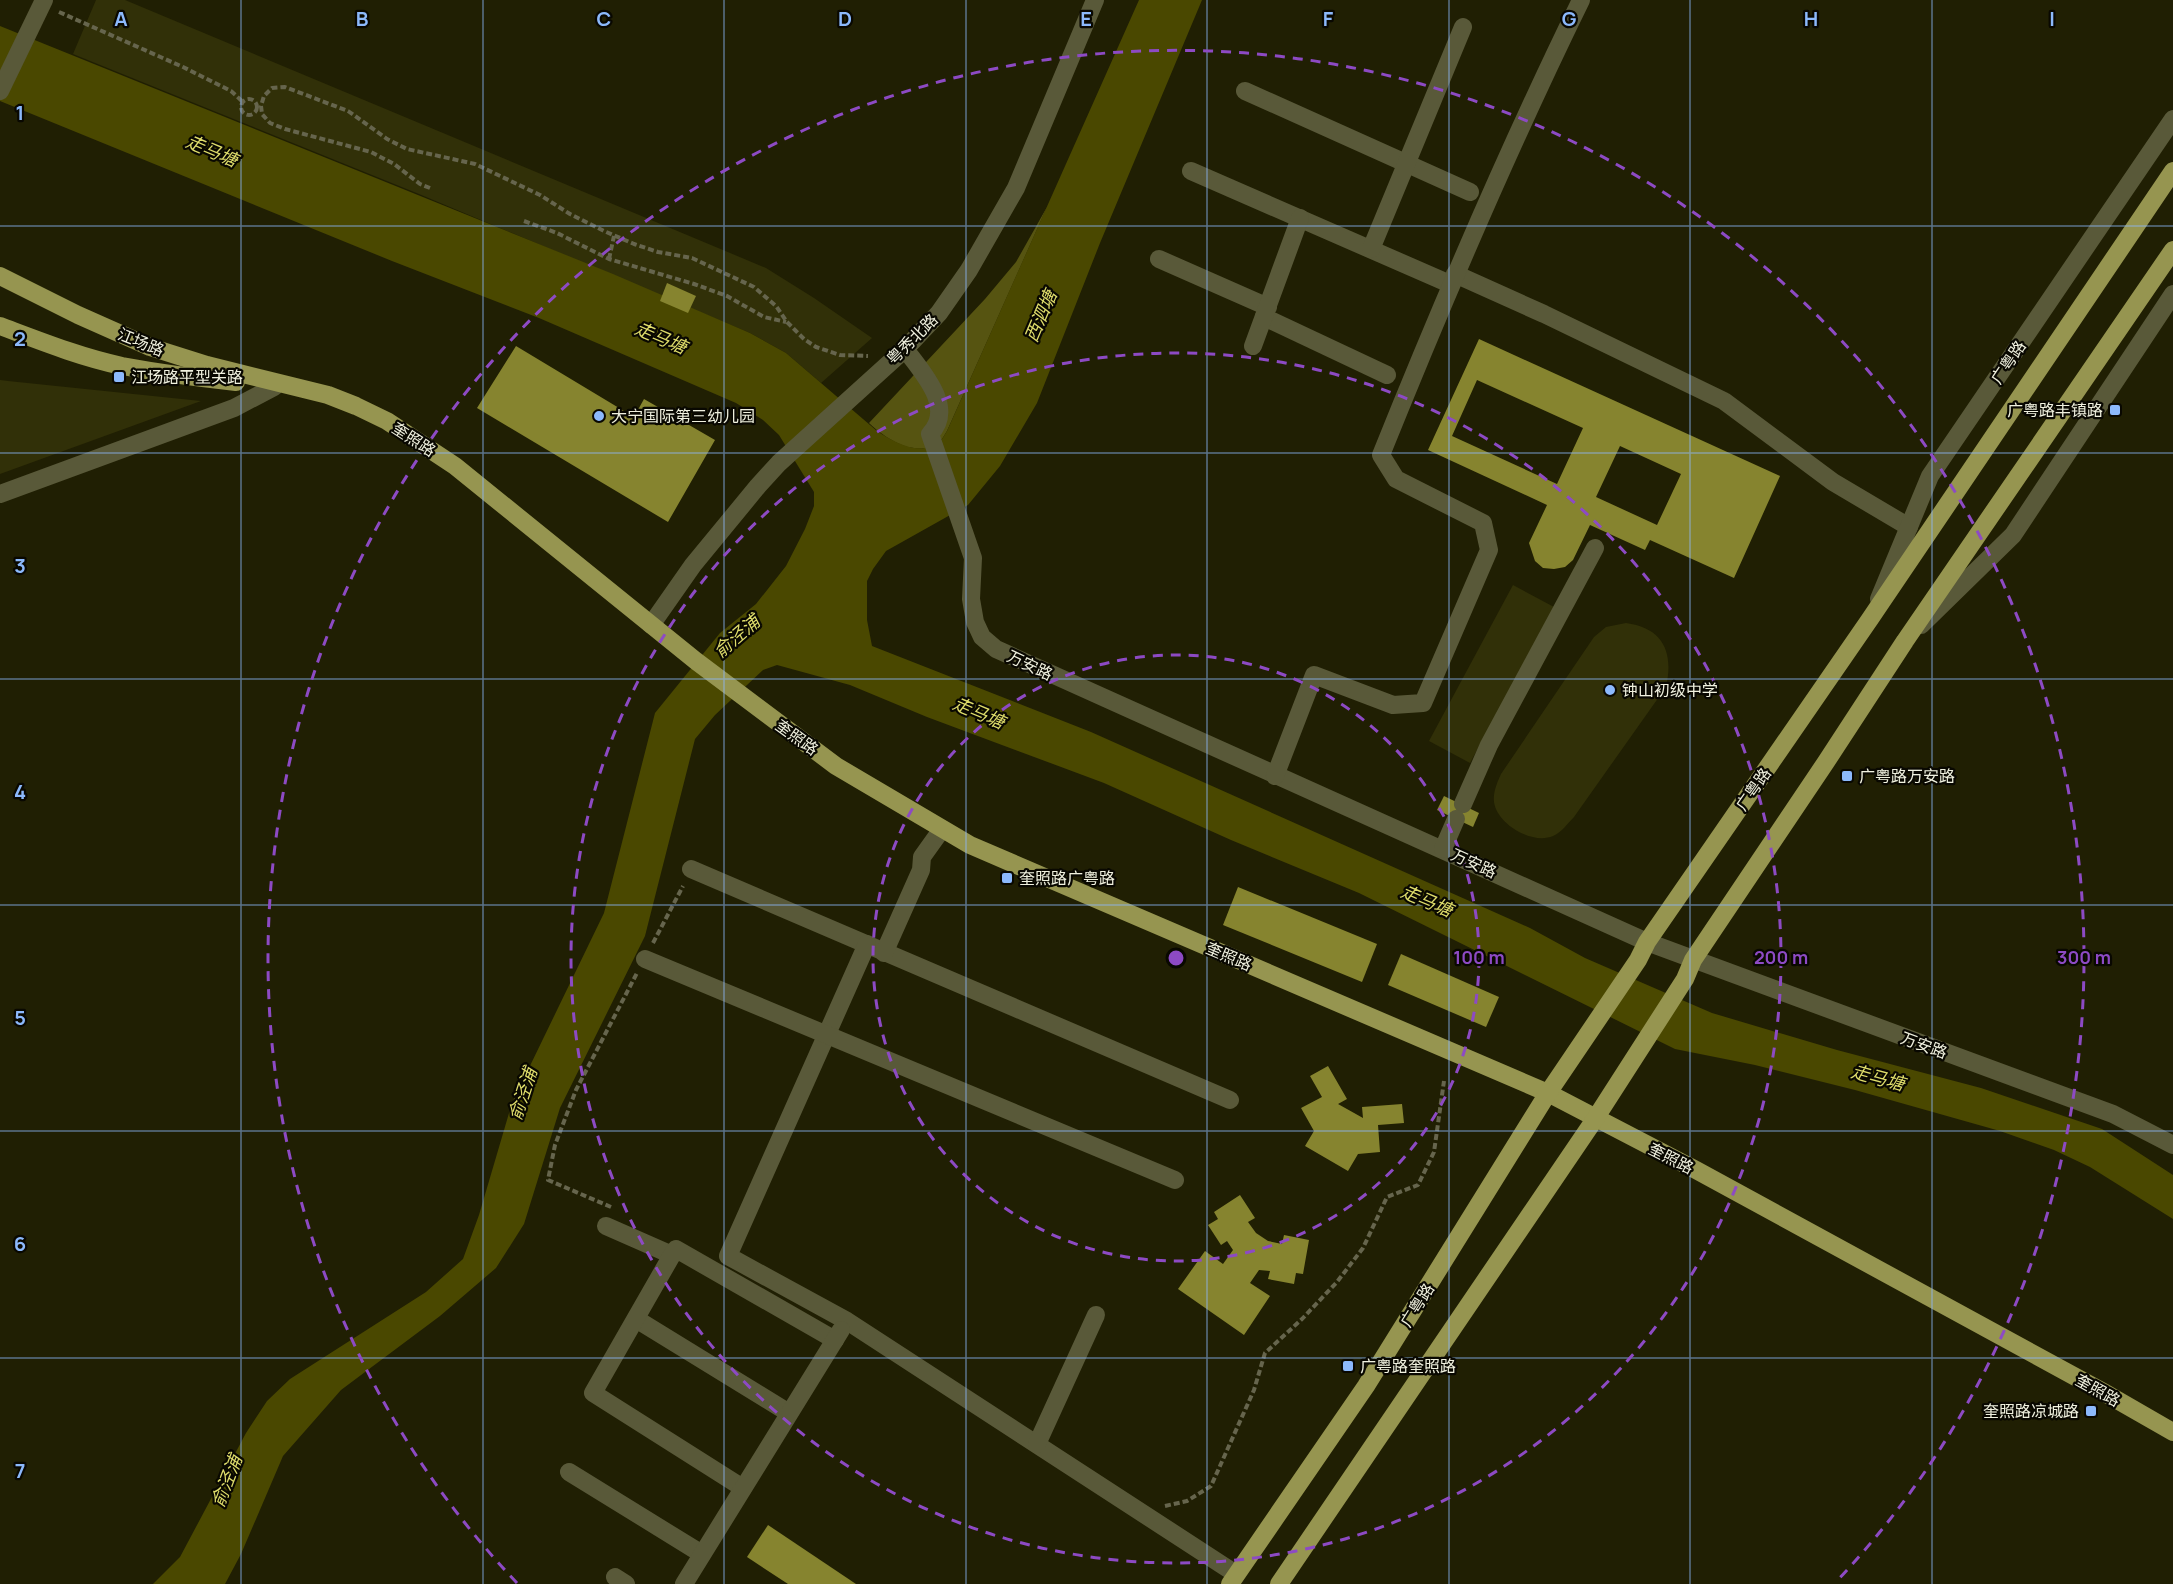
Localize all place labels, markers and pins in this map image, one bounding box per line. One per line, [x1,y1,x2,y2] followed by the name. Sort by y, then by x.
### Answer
[131,366,243,388] place label: 江场路平型关路
[112,370,126,384] marker: 江场路平型关路
[2007,399,2103,421] place label: 广粤路丰镇路
[2108,403,2122,417] marker: 广粤路丰镇路
[611,405,755,427] place label: 大宁国际第三幼儿园
[592,409,606,423] marker: 大宁国际第三幼儿园
[1622,679,1718,701] place label: 钟山初级中学
[1603,683,1617,697] marker: 钟山初级中学
[1859,765,1955,787] place label: 广粤路万安路
[1840,769,1854,783] marker: 广粤路万安路
[1019,867,1115,889] place label: 奎照路广粤路
[1000,871,1014,885] marker: 奎照路广粤路
[1166,948,1186,968] centre of rings
[1360,1355,1456,1377] place label: 广粤路奎照路
[1341,1359,1355,1373] marker: 广粤路奎照路
[1983,1400,2079,1422] place label: 奎照路凉城路
[2084,1404,2098,1418] marker: 奎照路凉城路

